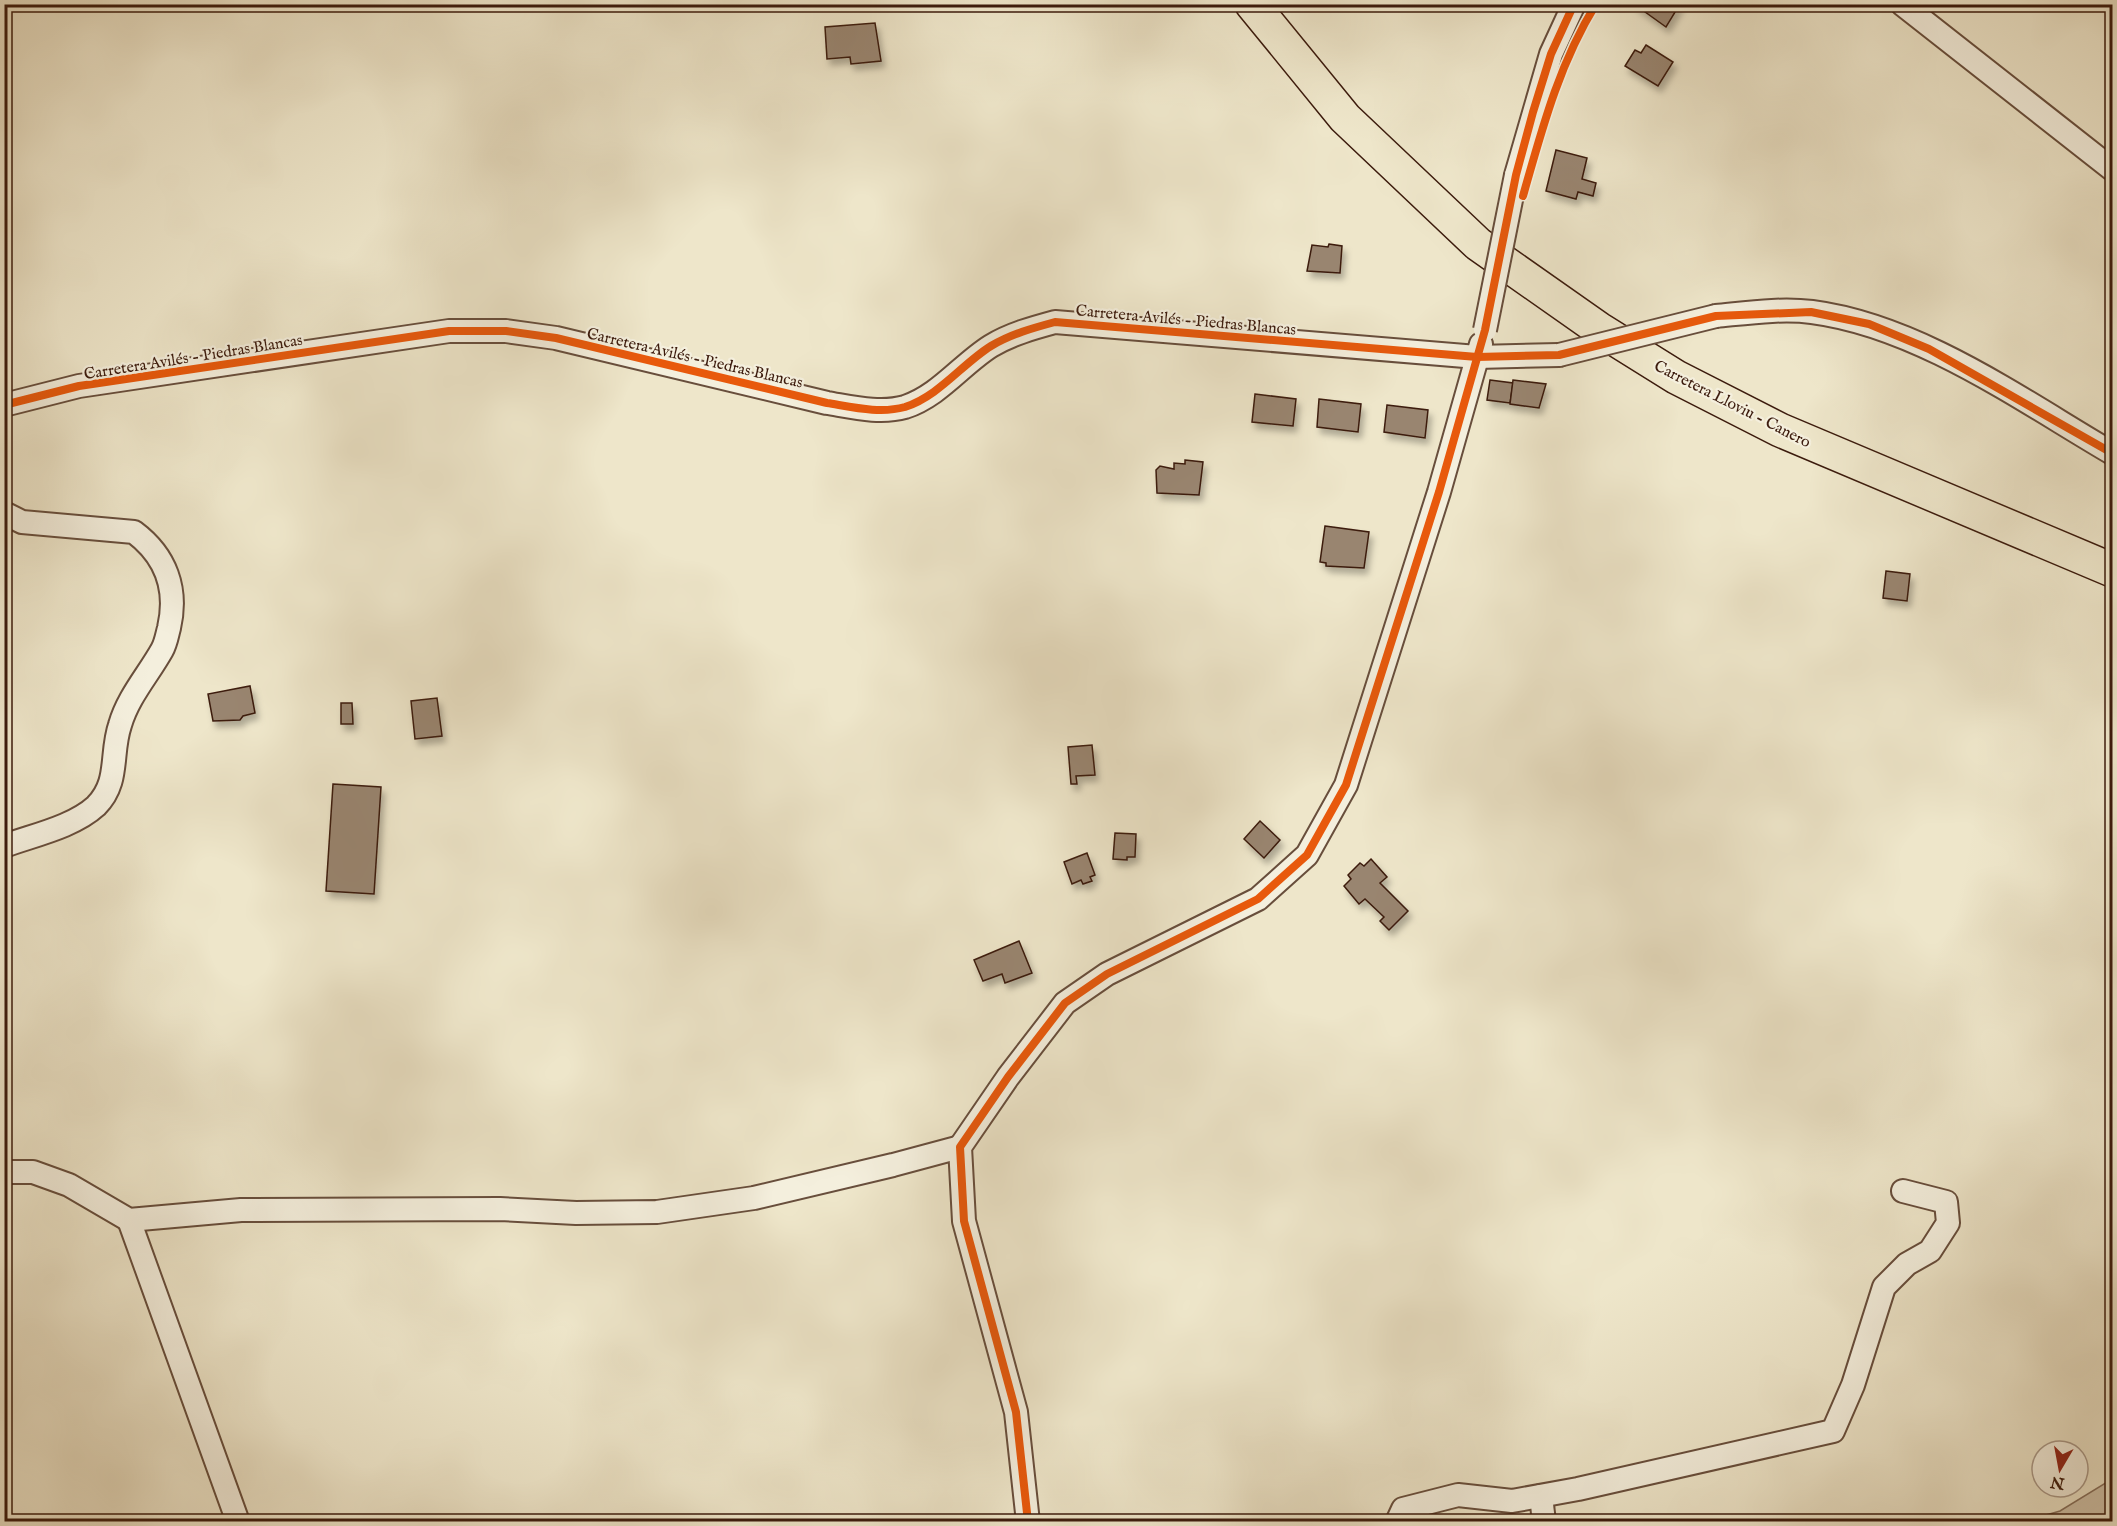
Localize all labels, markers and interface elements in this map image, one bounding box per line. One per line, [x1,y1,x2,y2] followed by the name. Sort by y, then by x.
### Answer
[1075,301,1297,341] street label: Carretera Avilés - Piedras Blancas
[585,324,805,394] street label: Carretera Avilés - Piedras Blancas
[83,331,304,385] street label: Carretera Avilés - Piedras Blancas
[1650,357,1814,453] street label: Carretera Lloviu - Canero
[2030,1439,2090,1499] north arrow
[2049,1471,2067,1493] text: N

